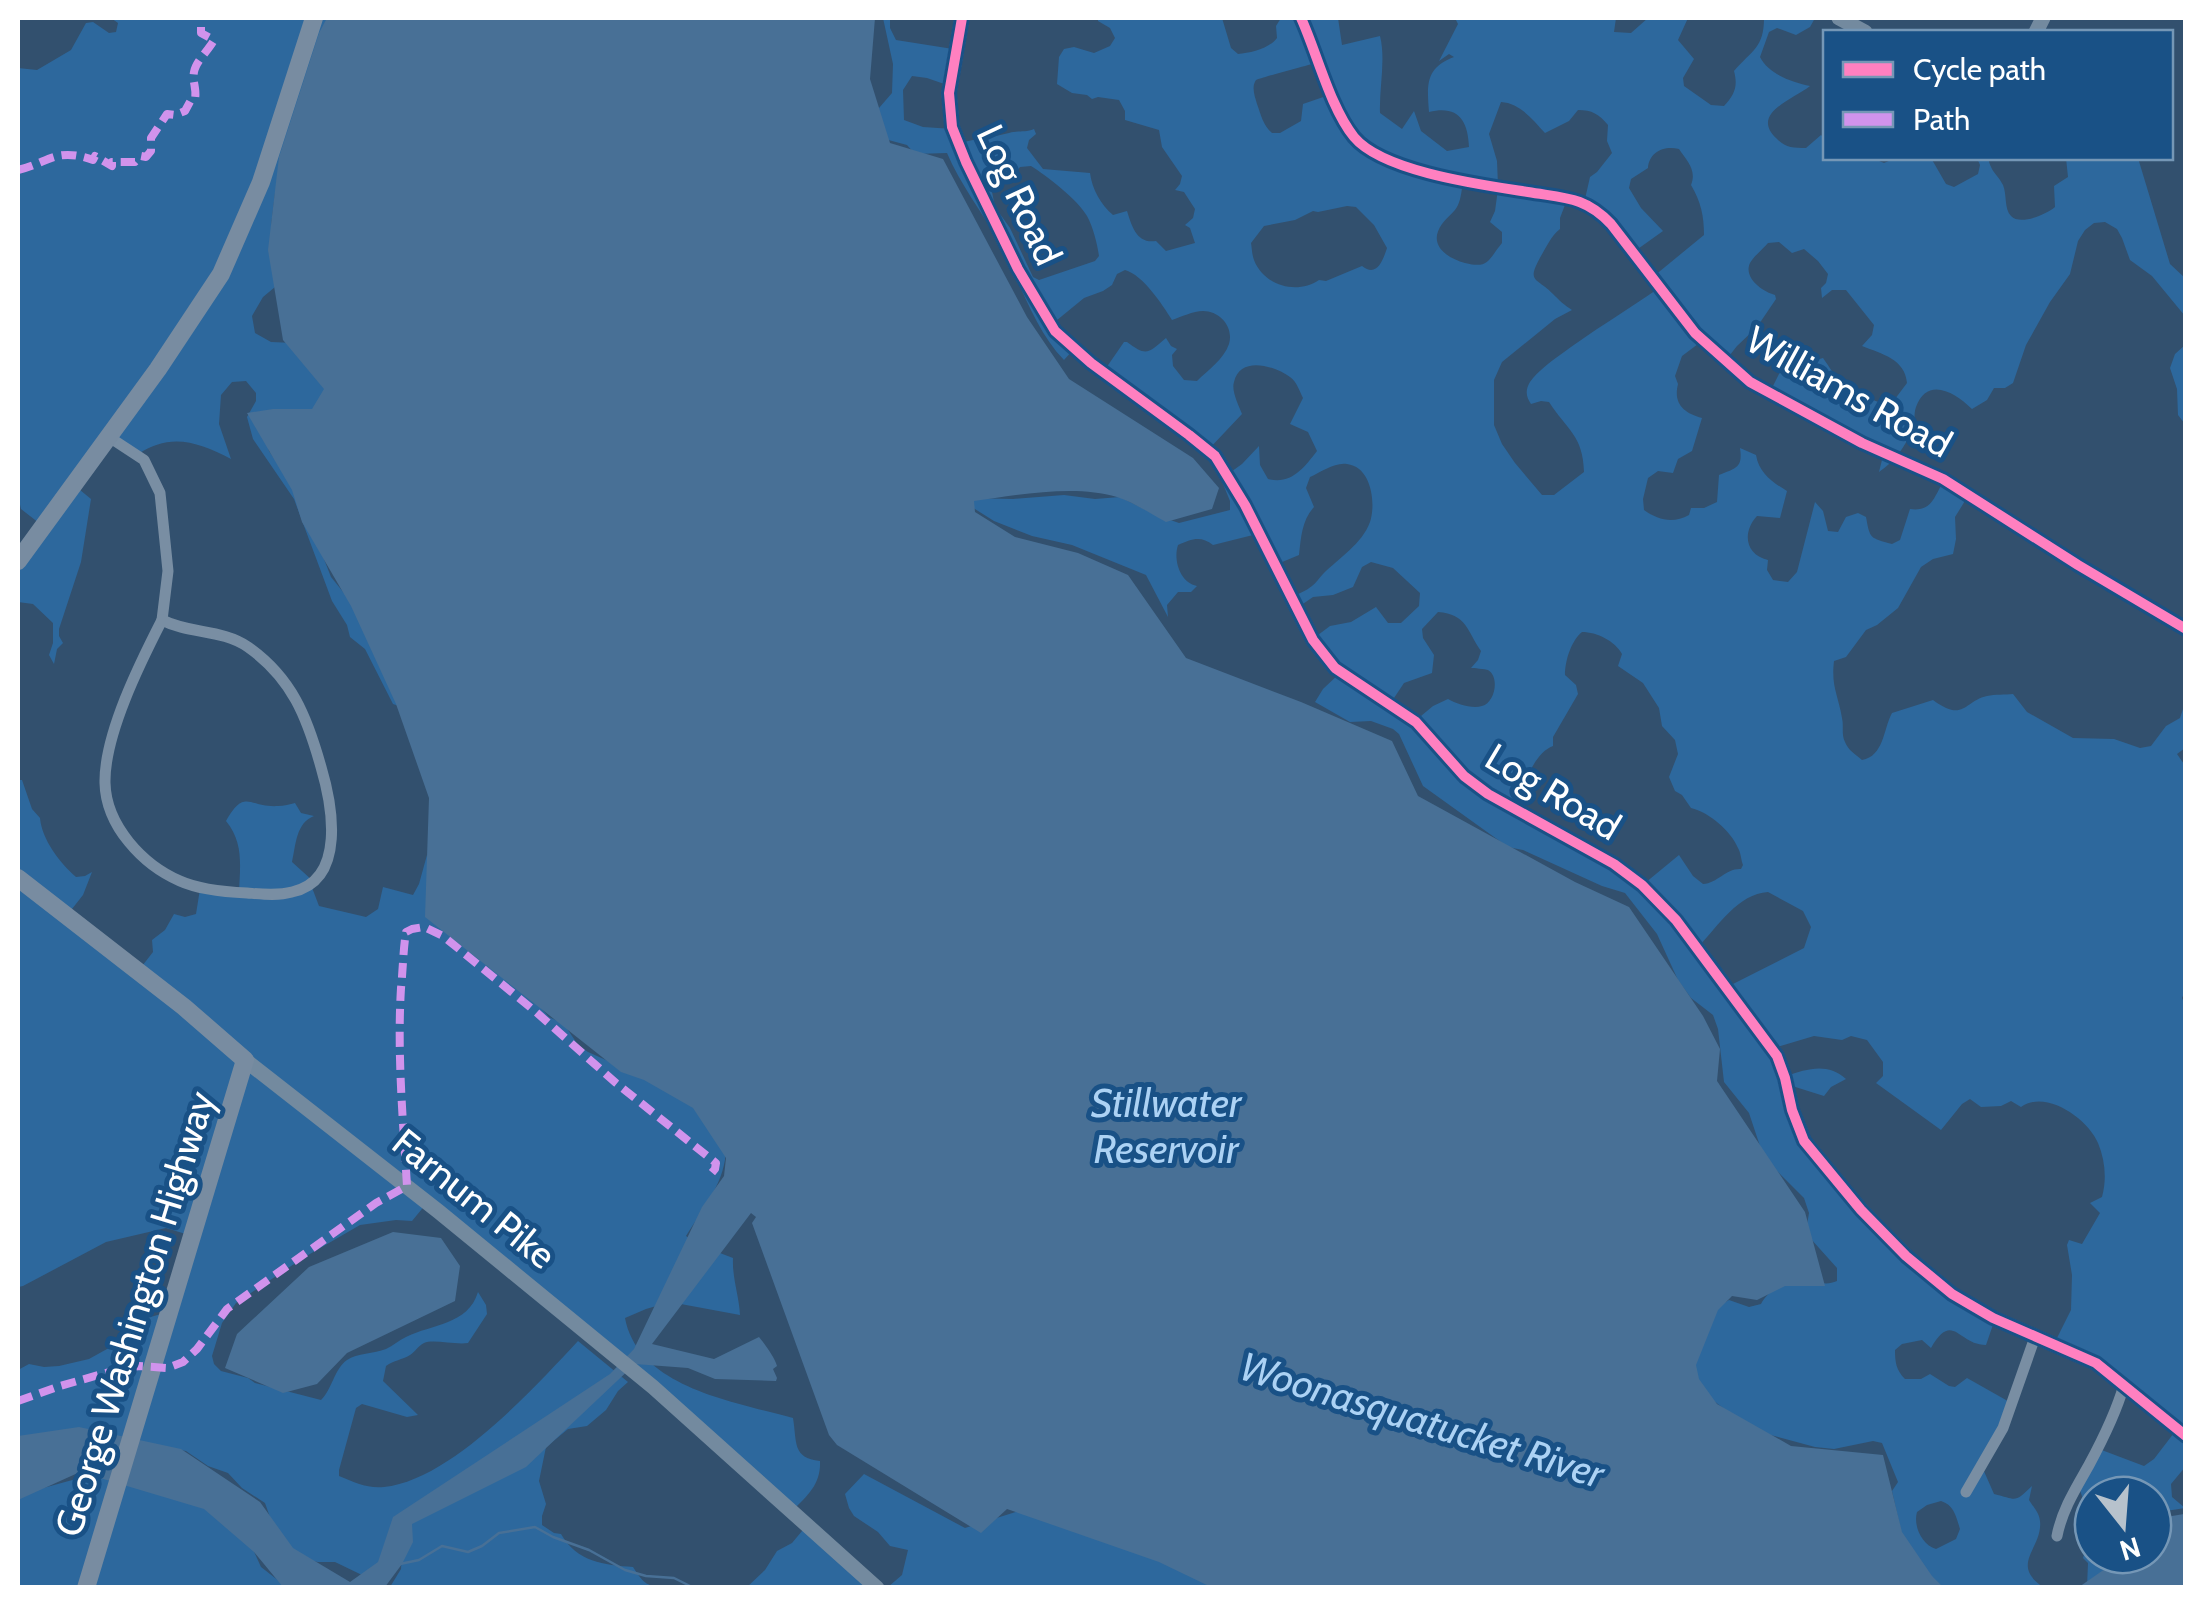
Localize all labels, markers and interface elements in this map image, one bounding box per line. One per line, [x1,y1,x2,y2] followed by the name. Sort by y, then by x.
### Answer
[1823,30,2173,160] legend
[1913,51,2046,88] text: Cycle path
[1913,101,1970,138] text: Path
[967,117,1072,272] street label: Log Road
[1738,316,1960,467] street label: Williams Road
[1477,733,1629,850] street label: Log Road
[1091,1078,1243,1173] water label: Stillwater Reservoir
[44,1086,225,1542] street label: George Washington Highway
[383,1119,565,1279] street label: Farnum Pike
[1234,1341,1611,1499] water label: Woonasquatucket River
[2073,1475,2173,1575] north arrow
[2116,1530,2145,1568] text: N

